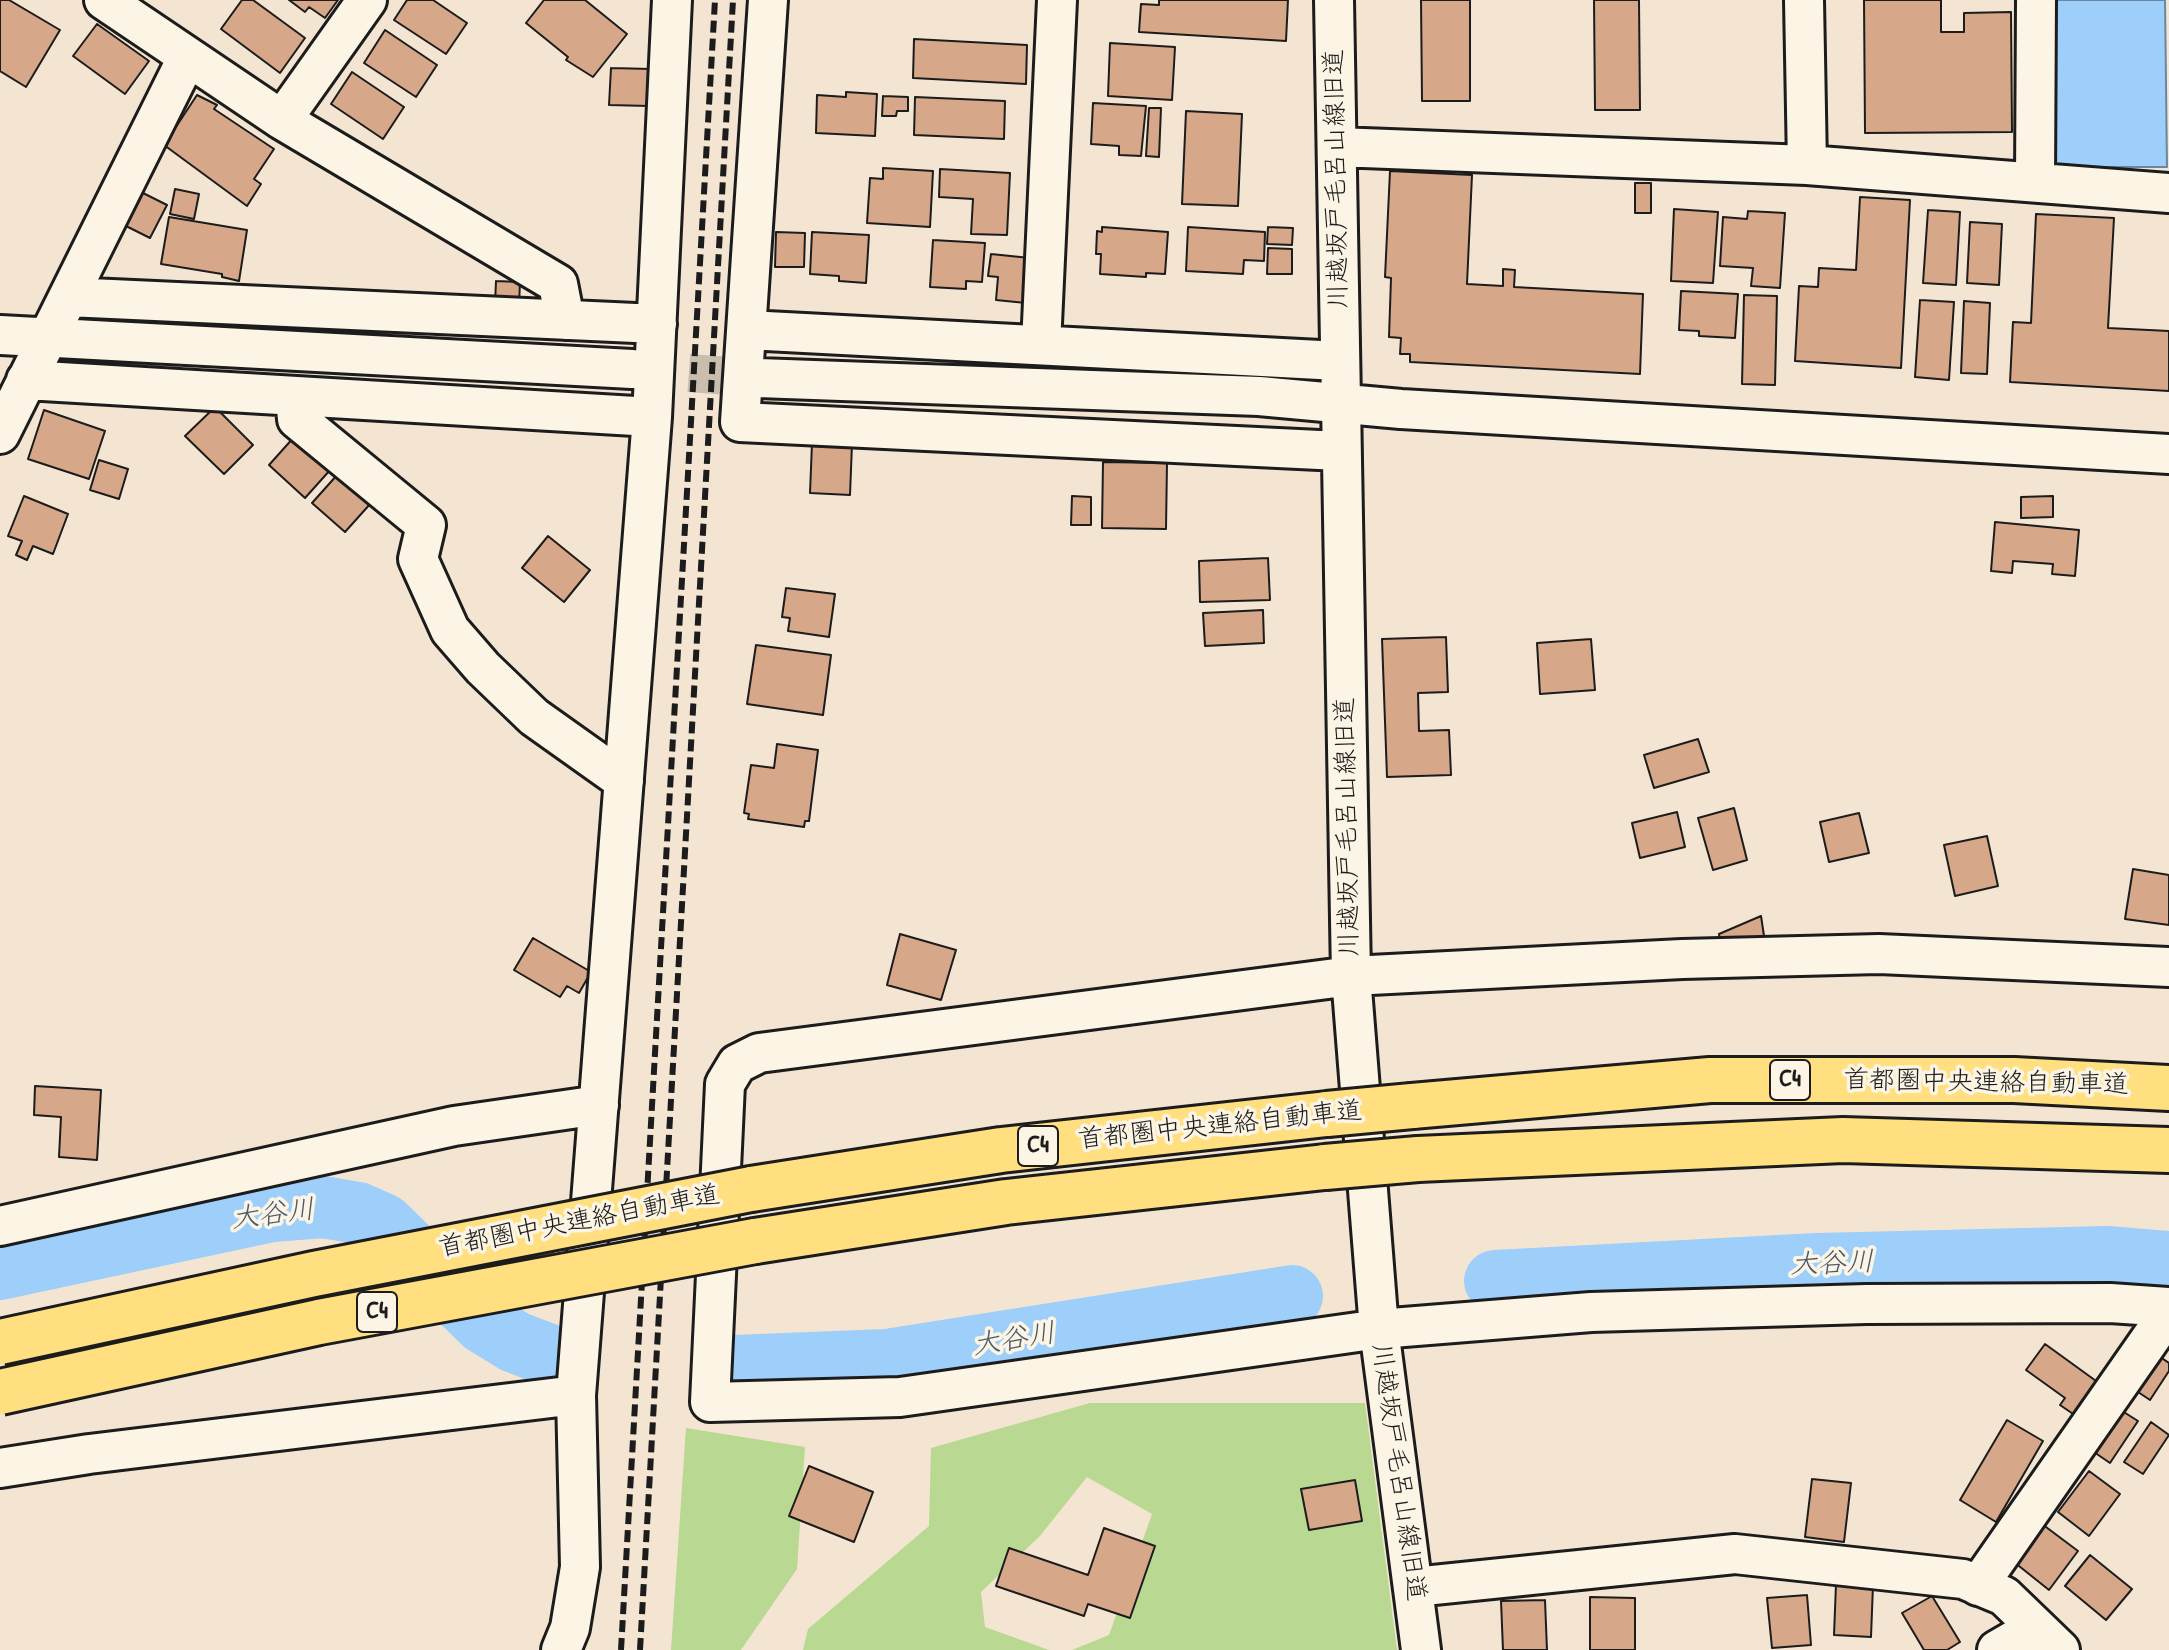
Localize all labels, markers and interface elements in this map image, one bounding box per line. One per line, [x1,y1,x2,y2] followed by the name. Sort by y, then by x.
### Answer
[1319,49,1355,309] street label: 川越坂戸毛呂山線旧道
[1330,697,1366,957] street label: 川越坂戸毛呂山線旧道
[1770,1060,1810,1100] road number: C4
[1843,1065,2129,1101] street label: 首都圏中央連絡自動車道
[1076,1096,1364,1156] street label: 首都圏中央連絡自動車道
[1018,1126,1058,1166] road number: C4
[436,1179,722,1265] street label: 首都圏中央連絡自動車道
[229,1193,317,1237] water label: 大谷川
[1789,1246,1875,1282] water label: 大谷川
[357,1292,397,1332] road number: C4
[970,1317,1058,1363] water label: 大谷川
[1364,1341,1432,1603] street label: 川越坂戸毛呂山線旧道

